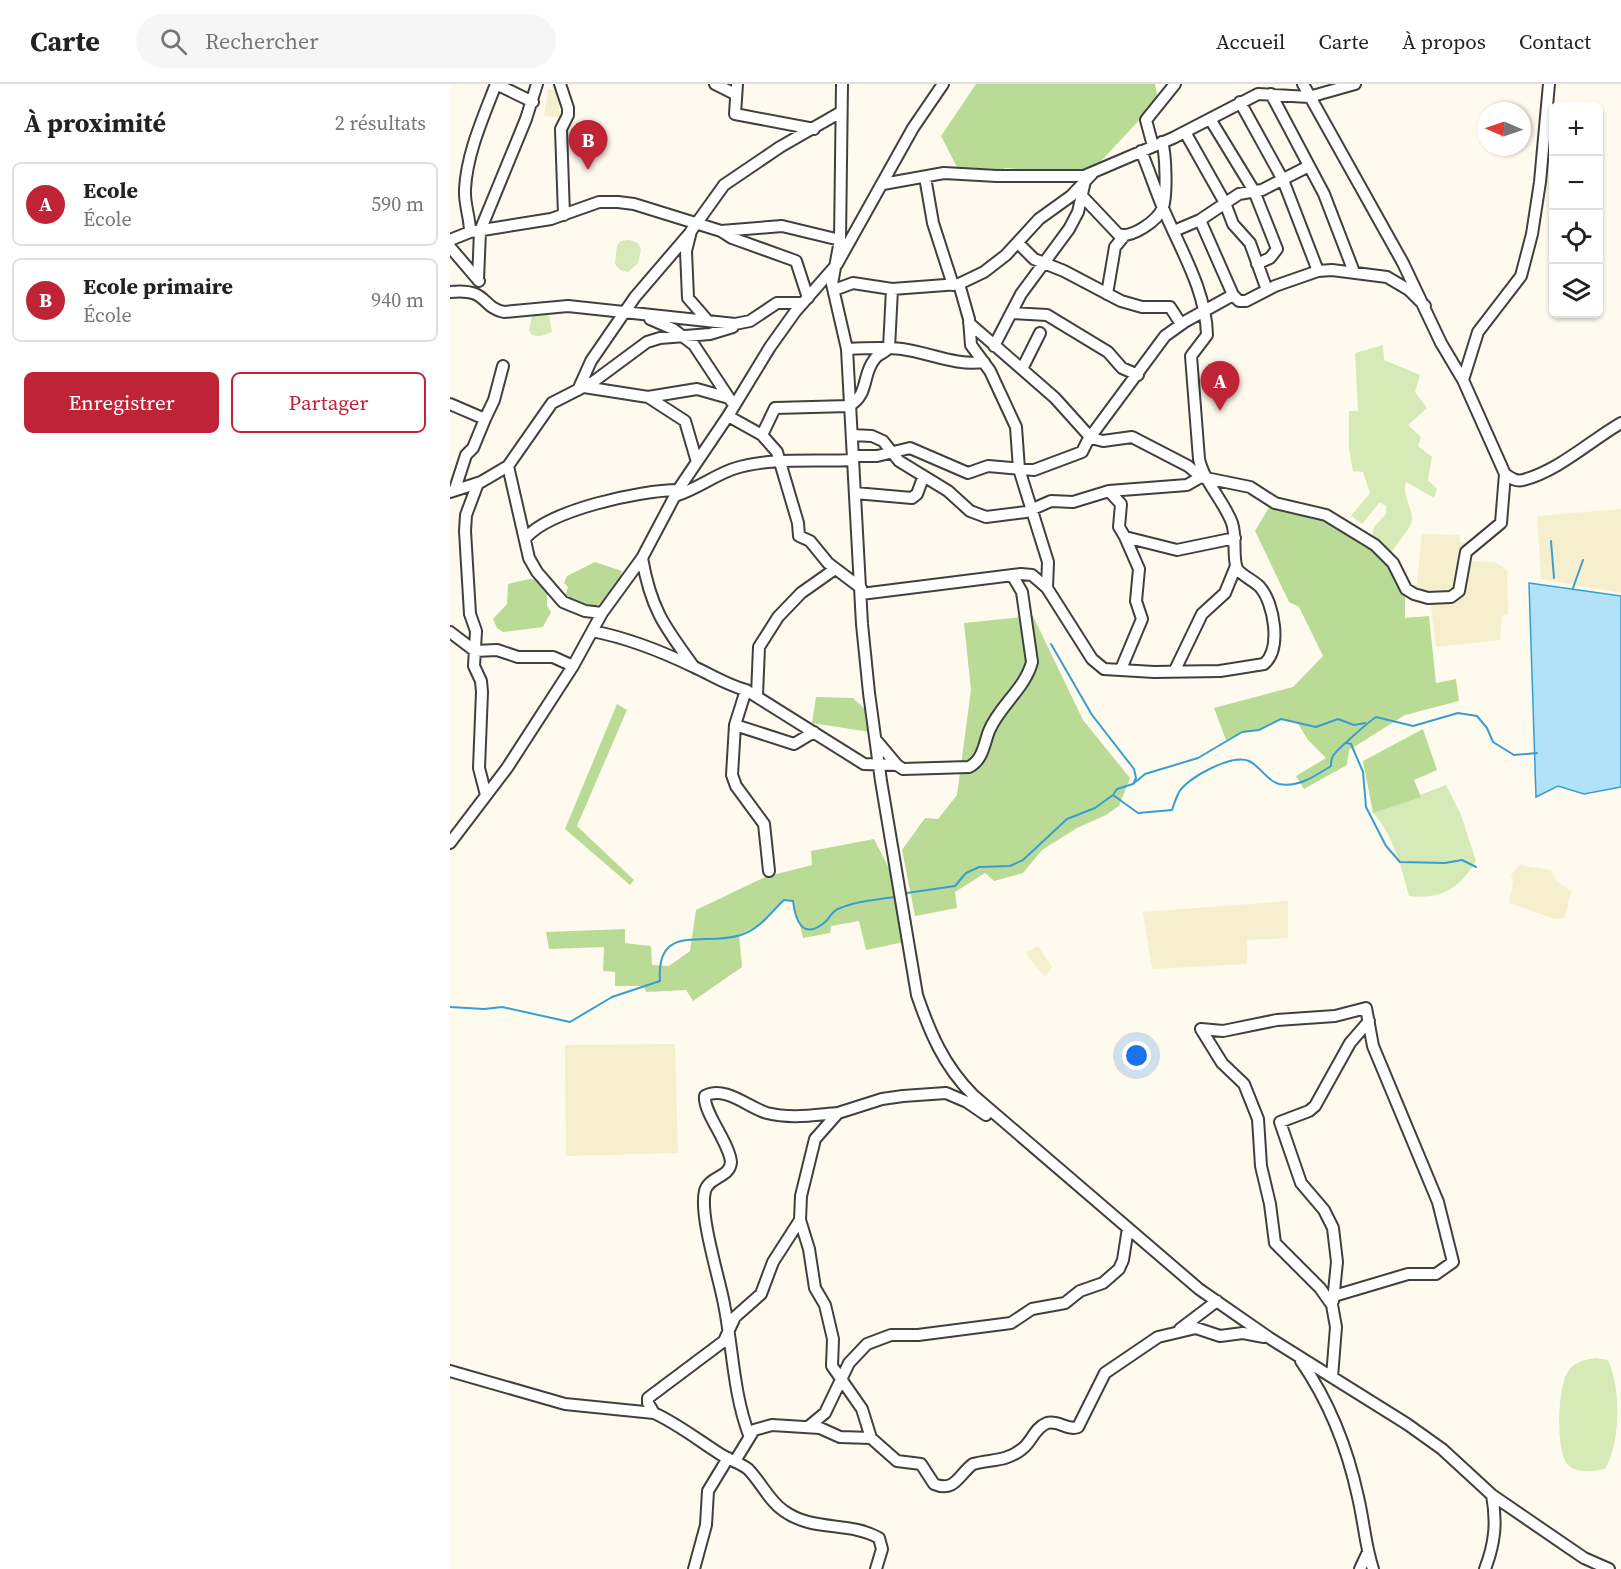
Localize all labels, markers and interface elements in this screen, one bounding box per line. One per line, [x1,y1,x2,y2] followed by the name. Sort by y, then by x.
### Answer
[136,14,556,68] search box
[30,22,100,60] text: Carte
[157,25,190,58] icon: search
[205,26,319,56] text: Rechercher
[1216,27,1285,56] text: Accueil
[1318,27,1369,56] text: Carte
[1402,27,1486,56] text: À propos
[1519,27,1591,56] text: Contact
[1477,102,1531,156] north arrow
[1549,102,1603,318] map controls
[1549,102,1603,156] button: +
[24,105,166,141] text: À proximité
[335,109,426,137] text: 2 résultats
[568,120,608,170] pin: B
[1549,156,1603,210] button: −
[83,175,138,205] text: Ecole
[39,190,52,218] text: A
[371,190,424,218] text: 590 m
[83,205,132,233] text: École
[1549,210,1603,264] button: locate
[1549,264,1603,318] button: layers
[83,271,233,301] text: Ecole primaire
[39,286,52,314] text: B
[371,286,424,314] text: 940 m
[83,301,132,329] text: École
[1200,362,1240,411] pin: A
[24,372,219,433] button: Enregistrer
[231,372,426,433] button: Partager
[1122,1041,1151,1070] your location

